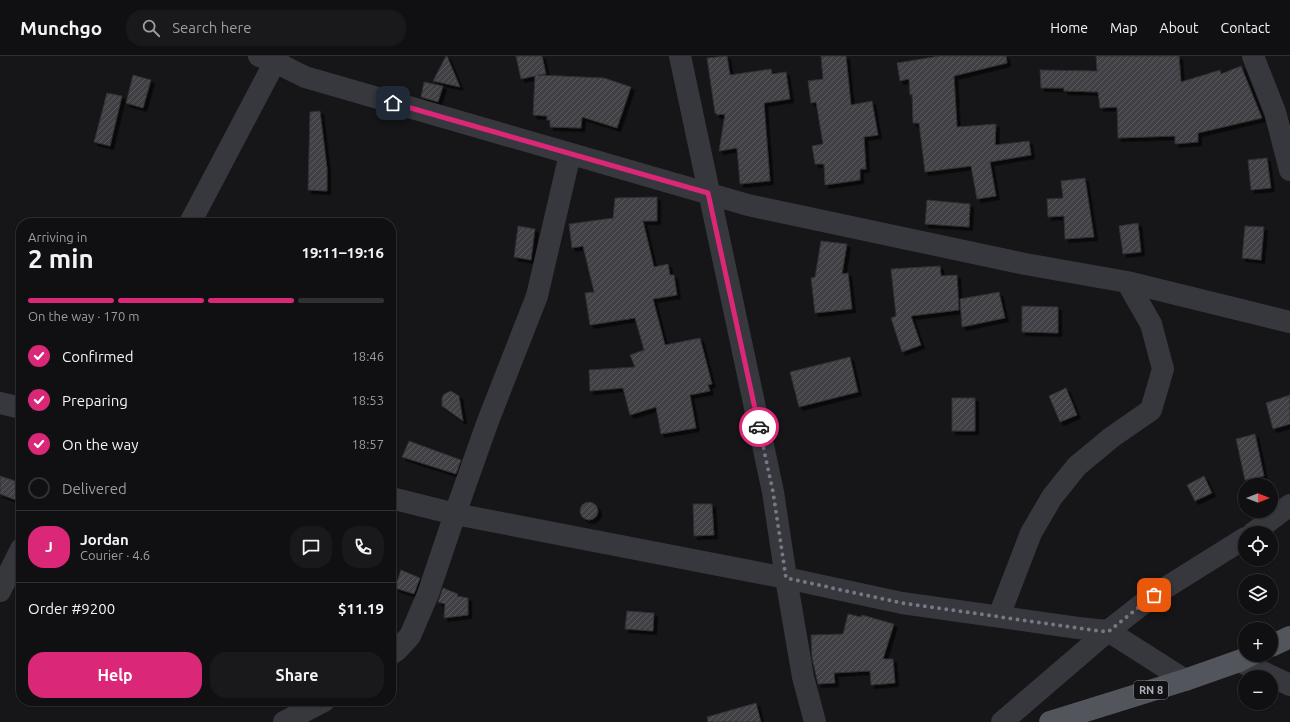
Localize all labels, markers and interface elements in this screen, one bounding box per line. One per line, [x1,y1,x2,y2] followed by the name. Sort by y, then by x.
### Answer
[126,10,406,46] search box
[20,17,102,39] text: Munchgo
[140,17,162,39] icon: search
[172,19,252,36] text: Search here
[1050,20,1088,36] text: Home
[1110,20,1138,36] text: Map
[1160,20,1199,36] text: About
[1221,20,1270,36] text: Contact
[376,86,410,120] pin
[382,92,404,114] icon: home
[28,230,87,244] text: Arriving in
[28,244,94,273] text: 2 min
[301,244,384,261] text: 19:11–19:16
[28,309,140,323] text: On the way · 170 m
[28,345,50,367] icon: check
[62,348,134,365] text: Confirmed
[351,349,384,363] text: 18:46
[28,389,50,411] icon: check
[62,392,128,409] text: Preparing
[351,393,384,407] text: 18:53
[739,407,779,447] courier
[748,416,770,438] icon: car
[28,433,50,455] icon: check
[62,436,138,453] text: On the way
[351,437,384,451] text: 18:57
[1238,478,1278,518] north arrow
[1238,478,1278,710] map controls
[62,480,127,497] text: Delivered
[290,526,332,568] button: chat
[342,526,384,568] button: phone
[1238,526,1278,566] button: locate
[80,531,129,548] text: Jordan
[45,538,53,555] text: J
[80,548,150,562] text: Courier · 4.6
[1238,574,1278,614] button: layers
[1137,578,1171,612] pin
[1143,584,1165,606] icon: bag
[28,600,115,617] text: Order #9200
[338,600,384,617] text: $11.19
[1238,622,1278,662] button: +
[28,652,202,698] button: Help
[210,652,384,698] button: Share
[1238,670,1278,710] button: −
[1134,681,1168,699] road number: RN 8

